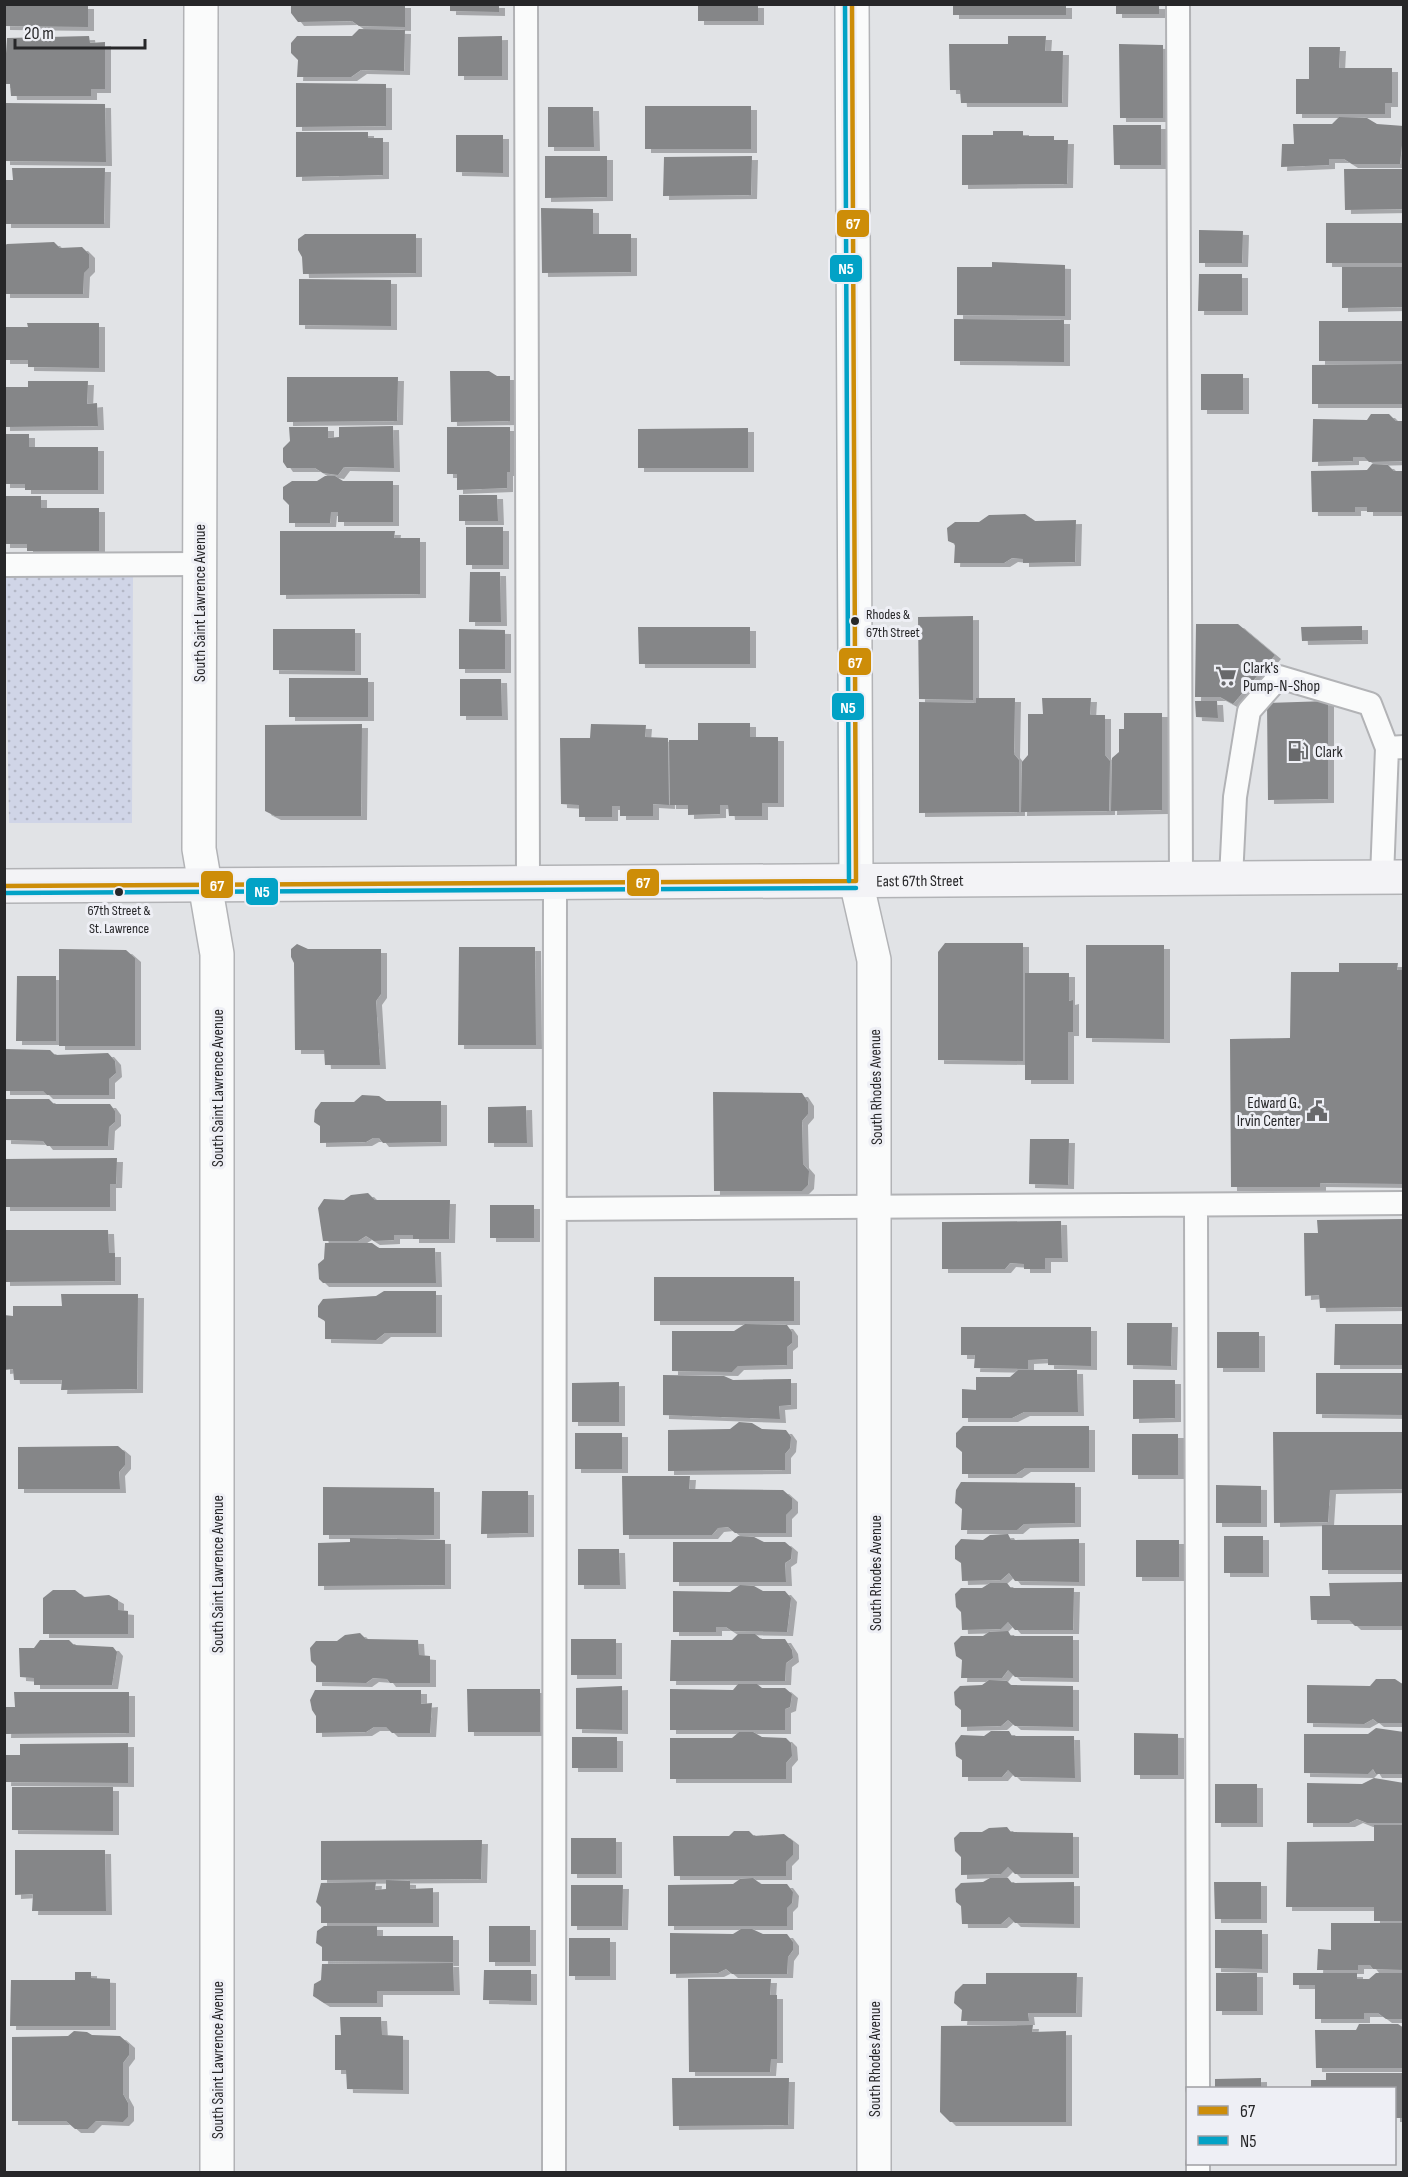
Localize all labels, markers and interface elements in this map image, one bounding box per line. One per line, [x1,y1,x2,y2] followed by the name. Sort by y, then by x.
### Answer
[15,12,146,50] scale bar
[24,23,54,44] text: 20 m
[836,209,870,238] line badge: 67
[846,215,860,234] text: 67
[829,254,863,283] line badge: N5
[838,260,854,279] text: N5
[191,524,210,682] street label: South Saint Lawrence Avenue
[866,606,920,641] place label: Rhodes & 67th Street
[849,615,861,627] marker: Rhodes & 67th Street
[838,647,872,676] line badge: 67
[848,654,862,673] text: 67
[1243,659,1320,696] place label: Clark's Pump-N-Shop
[1214,664,1238,688] supermarket icon: Clark's Pump-N-Shop
[831,692,865,721] line badge: N5
[840,699,856,718] text: N5
[1286,739,1310,763] fuel station icon: Clark
[1315,743,1343,762] place label: Clark
[626,868,660,897] line badge: 67
[200,870,234,899] line badge: 67
[876,872,964,891] street label: East 67th Street
[636,874,650,893] text: 67
[210,877,224,896] text: 67
[245,877,279,906] line badge: N5
[254,883,270,902] text: N5
[113,886,125,898] marker: 67th Street & St. Lawrence
[87,902,151,937] place label: 67th Street & St. Lawrence
[209,1009,228,1167] street label: South Saint Lawrence Avenue
[866,1029,887,1145] street label: South Rhodes Avenue
[1237,1094,1300,1131] place label: Edward G. Irvin Center
[1305,1099,1329,1123] public building icon: Edward G. Irvin Center
[209,1495,228,1653] street label: South Saint Lawrence Avenue
[867,1515,886,1631] street label: South Rhodes Avenue
[209,1981,228,2139] street label: South Saint Lawrence Avenue
[866,2001,885,2117] street label: South Rhodes Avenue
[1186,2087,1396,2165] legend
[1240,2101,1256,2122] text: 67
[1240,2131,1256,2152] text: N5

